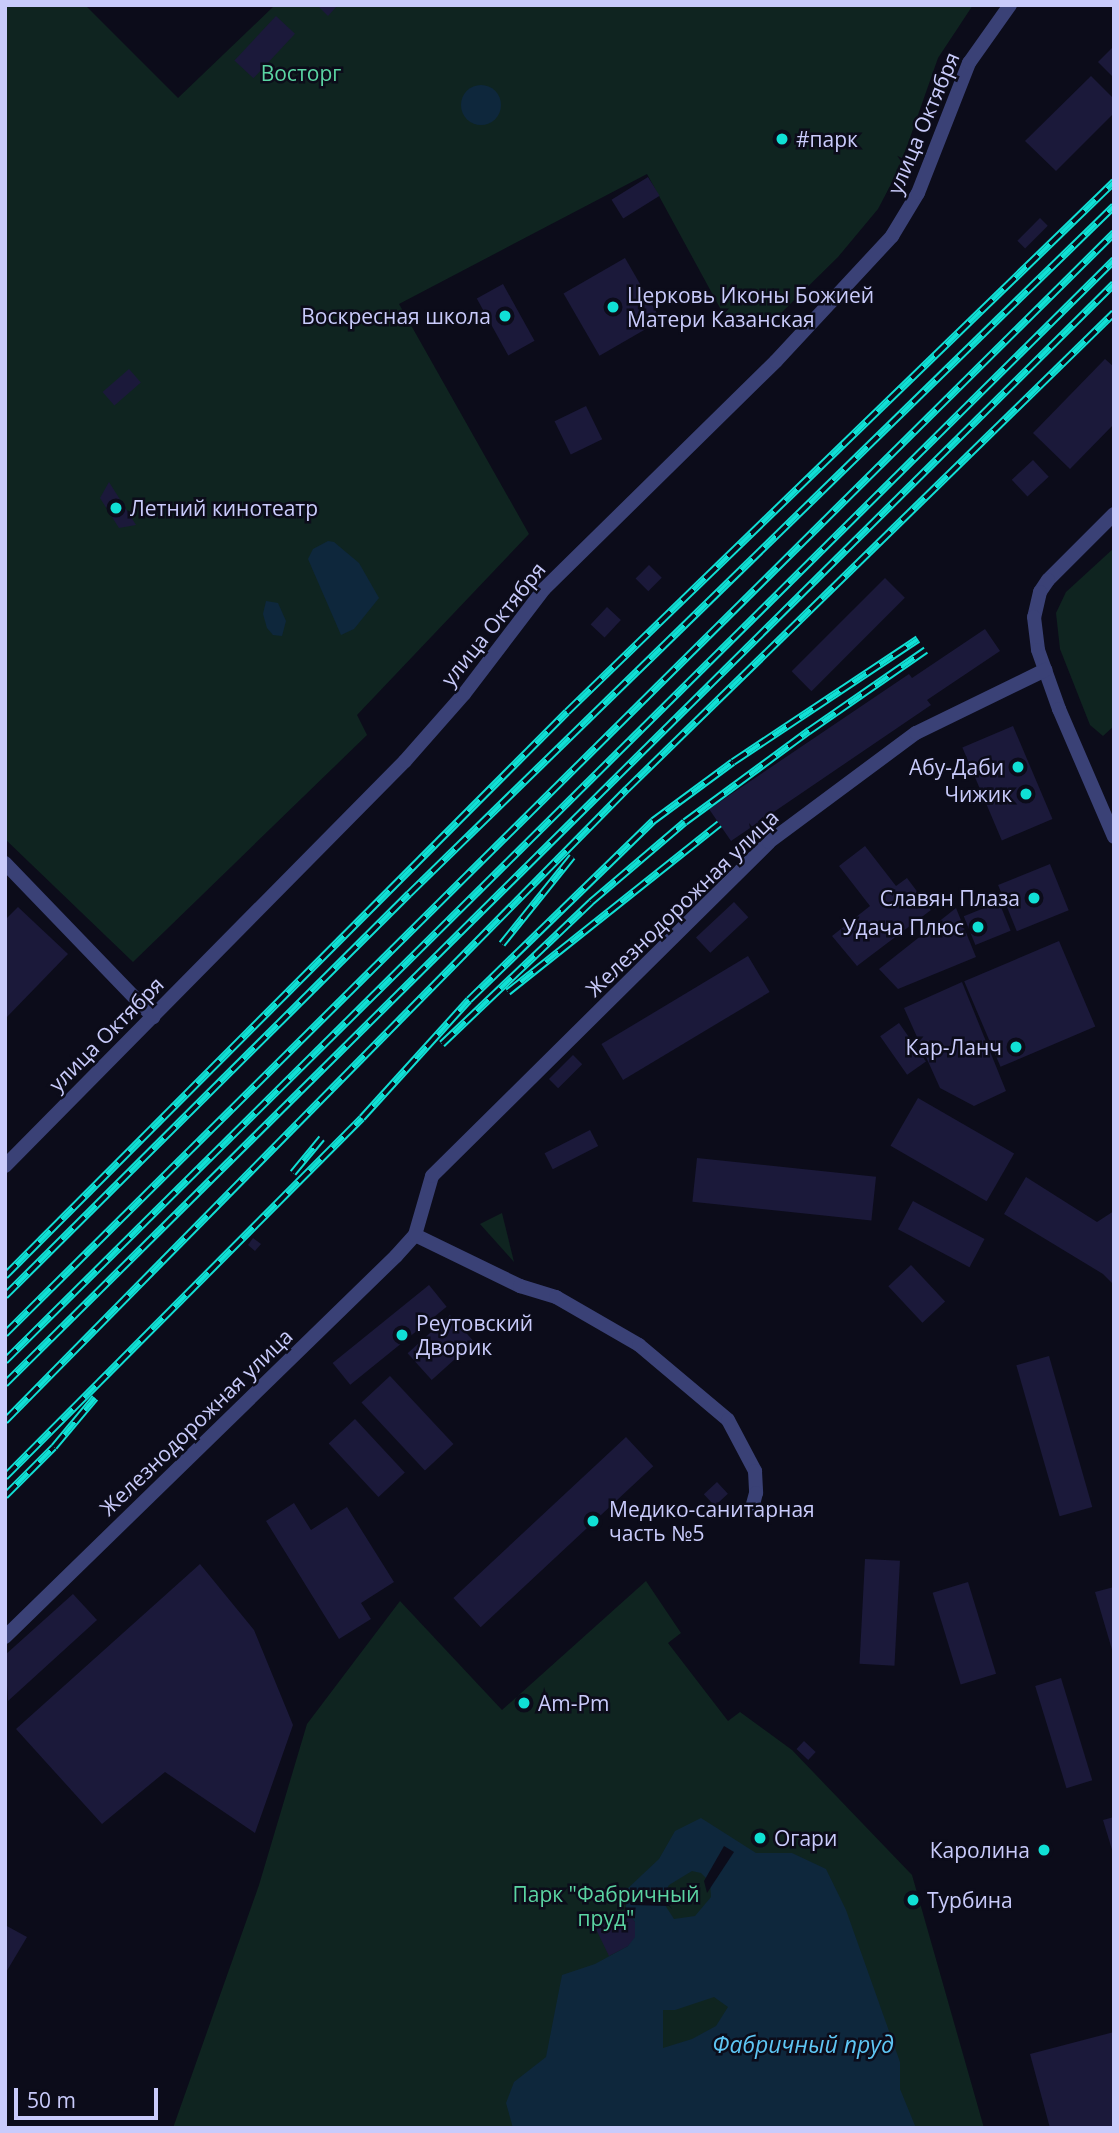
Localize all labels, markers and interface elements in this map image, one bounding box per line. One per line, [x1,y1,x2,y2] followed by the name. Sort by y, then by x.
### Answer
[882,48,964,198] street label: улица Октября
[261,60,341,86] park label: Восторг
[796,126,858,152] place label: #парк
[774,131,790,147] marker: #парк
[627,282,874,332] place label: Церковь Иконы Божией Матери Казанская
[605,299,621,315] marker: Церковь Иконы Божией Матери Казанская
[301,303,491,329] place label: Воскресная школа
[497,308,513,324] marker: Воскресная школа
[130,495,318,521] place label: Летний кинотеатр
[108,500,124,516] marker: Летний кинотеатр
[435,557,551,691] street label: улица Октября
[909,754,1004,780] place label: Абу-Даби
[1010,759,1026,775] marker: Абу-Даби
[944,781,1012,807] place label: Чижик
[1018,786,1034,802] marker: Чижик
[581,804,783,1002] street label: Железнодорожная улица
[880,885,1020,911] place label: Славян Плаза
[1026,890,1042,906] marker: Славян Плаза
[843,914,964,940] place label: Удача Плюс
[970,919,986,935] marker: Удача Плюс
[43,971,169,1097] street label: улица Октября
[905,1034,1002,1060] place label: Кар-Ланч
[1008,1039,1024,1055] marker: Кар-Ланч
[416,1310,533,1360] place label: Реутовский Дворик
[95,1323,297,1521] street label: Железнодорожная улица
[394,1327,410,1343] marker: Реутовский Дворик
[609,1496,815,1546] place label: Медико-санитарная часть №5
[583,1511,603,1531] marker: Медико-санитарная часть №5
[538,1690,610,1716] place label: Am-Pm
[516,1695,532,1711] marker: Am-Pm
[774,1825,837,1851] place label: Огари
[752,1830,768,1846] marker: Огари
[930,1837,1030,1863] place label: Каролина
[1036,1842,1052,1858] marker: Каролина
[512,1881,700,1931] park label: Парк "Фабричный пруд"
[927,1887,1013,1913] place label: Турбина
[905,1892,921,1908] marker: Турбина
[712,2030,894,2058] water label: Фабричный пруд
[18,2074,161,2118] scale bar
[27,2086,76,2114] text: 50 m

